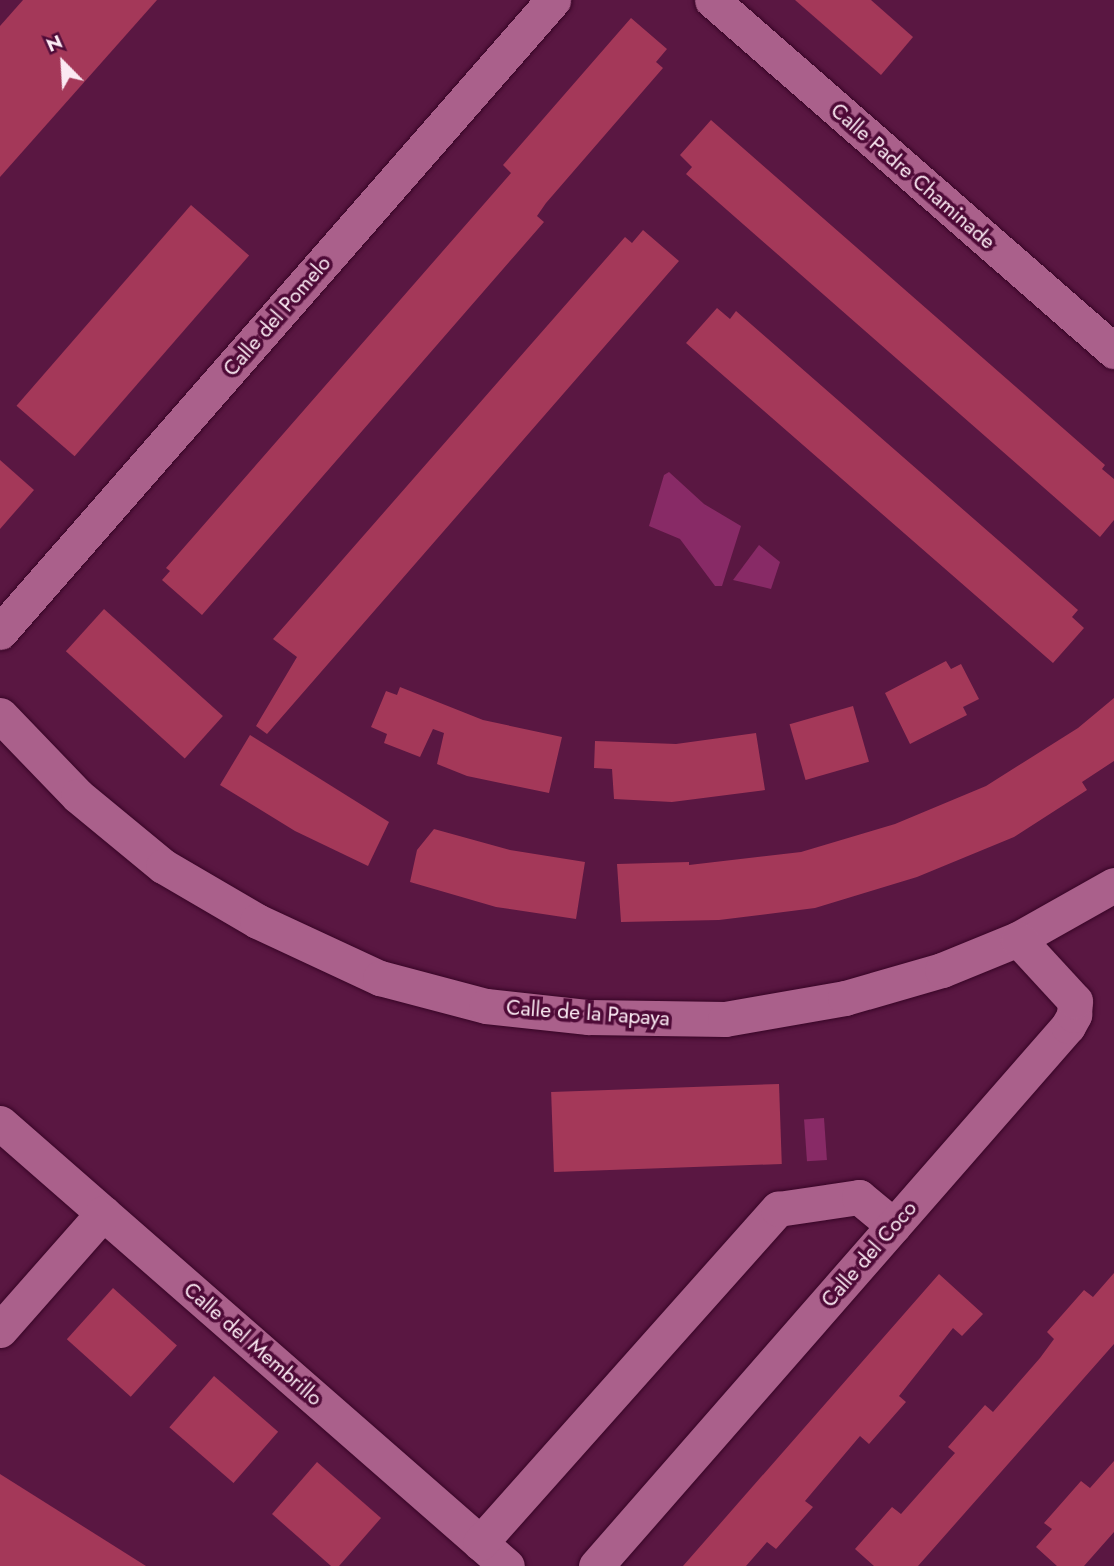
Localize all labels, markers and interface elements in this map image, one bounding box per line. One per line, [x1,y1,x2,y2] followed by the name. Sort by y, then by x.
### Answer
[28,28,98,98] north arrow
[42,28,67,59] text: N
[826,98,1000,254] street label: Calle Padre Chaminade
[218,251,336,381] street label: Calle del Pomelo
[505,995,671,1031] street label: Calle de la Papaya
[816,1196,922,1312] street label: Calle del Coco
[179,1277,327,1411] street label: Calle del Membrillo

